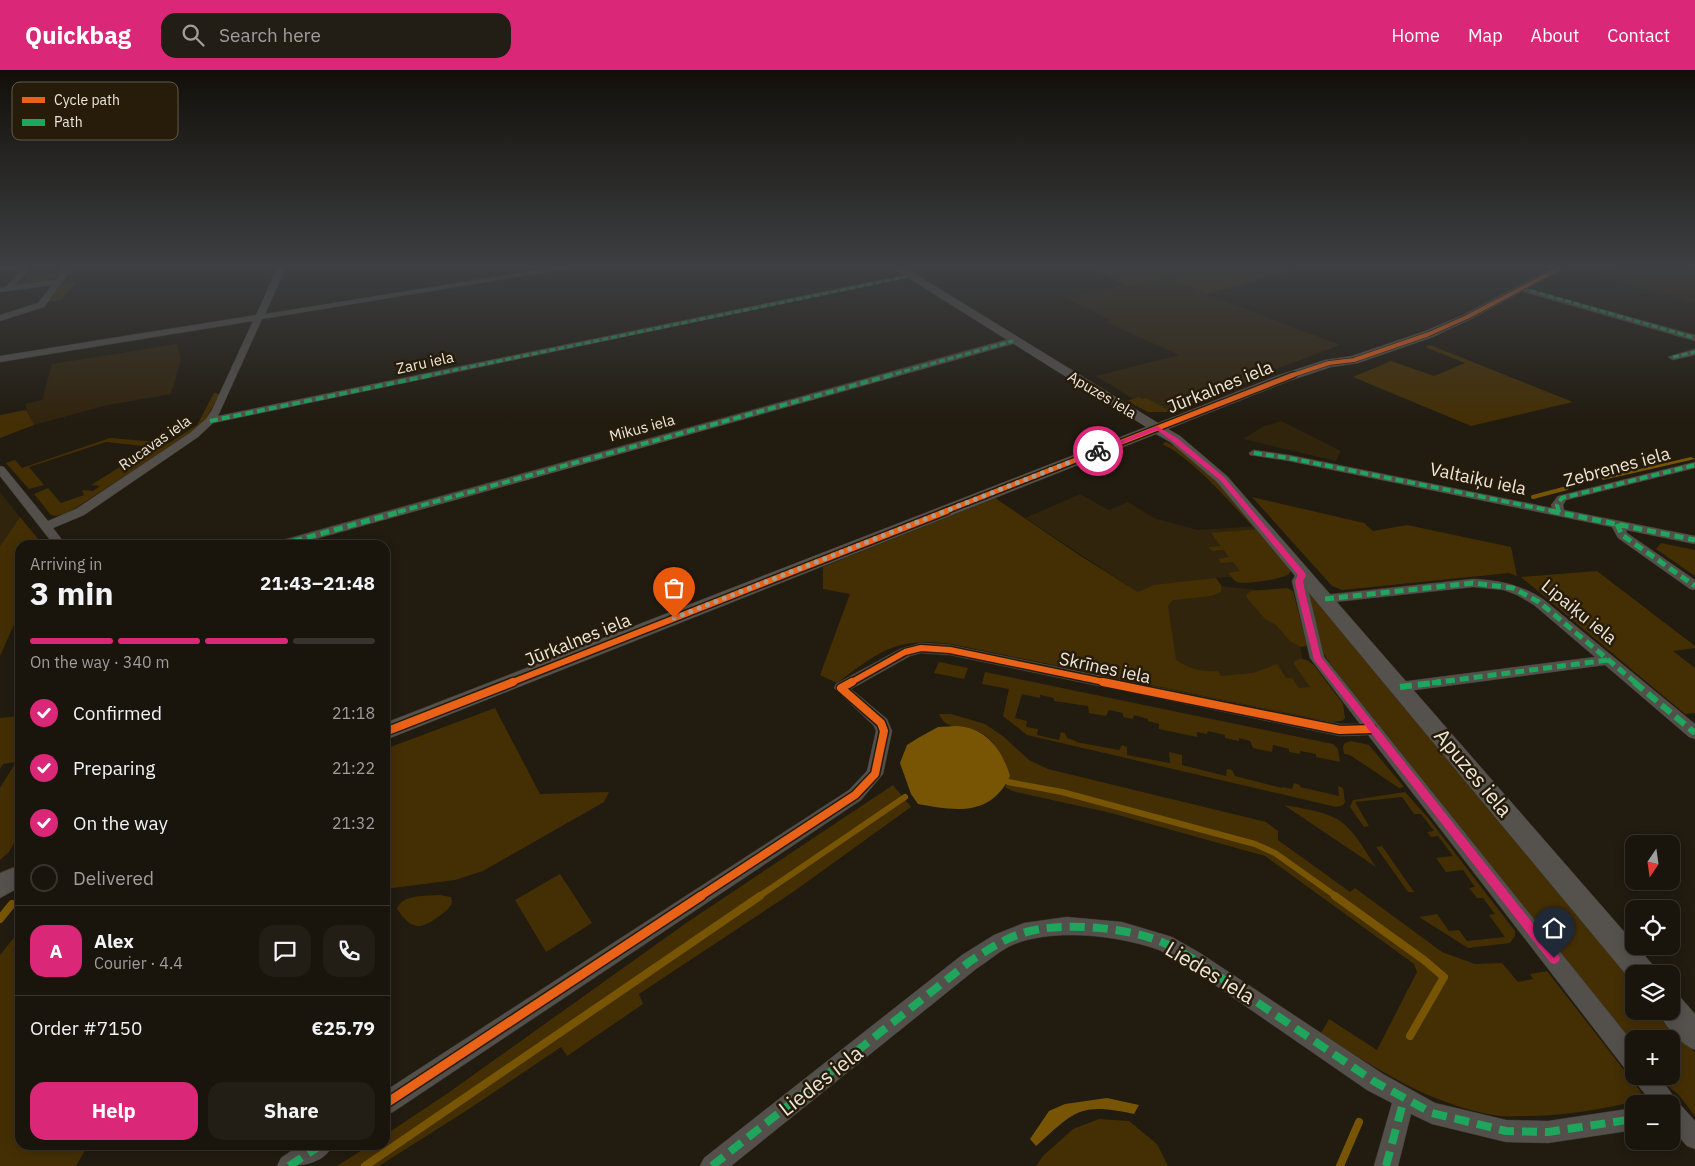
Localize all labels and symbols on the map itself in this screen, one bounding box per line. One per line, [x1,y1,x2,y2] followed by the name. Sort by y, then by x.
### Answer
[12,82,178,140] legend
[54,91,120,109] text: Cycle path
[54,113,83,131] text: Path
[394,347,455,378] street label: Zaru iela
[1164,355,1276,418] street label: Jūrkalnes iela
[1064,367,1140,422] street label: Apuzes iela
[607,410,677,445] street label: Mikus iela
[115,411,194,474] street label: Rucavas iela
[1073,426,1123,476] courier
[1561,441,1673,492] street label: Zebrenes iela
[1428,457,1529,500] street label: Valtaiķu iela
[653,567,695,618] pin
[1537,574,1622,649] street label: Lipaiķu iela
[522,608,634,671] street label: Jūrkalnes iela
[1057,647,1153,689] street label: Skrīnes iela
[1428,722,1519,823] street label: Apuzes iela
[1625,835,1680,890] north arrow
[1533,907,1575,958] pin
[1160,934,1261,1010] street label: Liedes iela
[772,1038,868,1122] street label: Liedes iela

